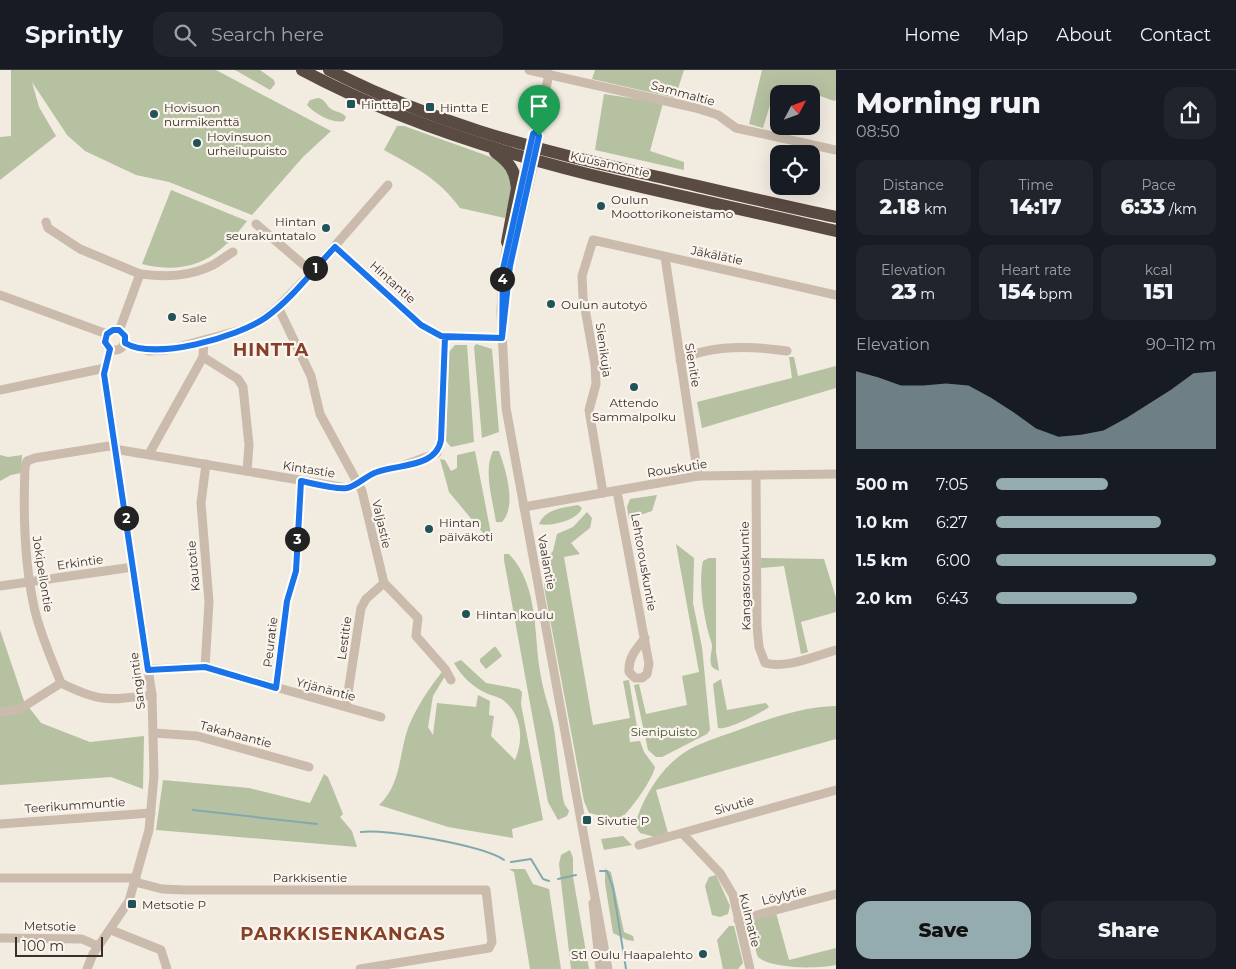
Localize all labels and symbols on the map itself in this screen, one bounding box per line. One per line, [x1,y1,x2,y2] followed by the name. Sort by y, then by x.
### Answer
[649,77,717,109] street label: Sammaltie
[518,85,560,136] pin
[770,85,820,135] north arrow
[361,97,410,112] place label: Hintta P
[345,98,357,110] marker: Hintta P
[164,100,240,129] place label: Hovisuon nurmikenttä
[440,100,489,115] place label: Hintta E
[424,101,436,113] marker: Hintta E
[148,108,160,120] marker: Hovisuon nurmikenttä
[207,129,287,158] place label: Hovinsuon urheilupuisto
[191,137,203,149] marker: Hovinsuon urheilupuisto
[569,148,651,180] street label: Kuusamontie
[611,192,733,221] place label: Oulun Moottorikoneistamo
[595,200,607,212] marker: Oulun Moottorikoneistamo
[226,214,316,243] place label: Hintan seurakuntatalo
[320,222,332,234] marker: Hintan seurakuntatalo
[689,242,744,268] street label: Jäkälätie
[302,256,328,280] pin: 1
[367,258,419,306] street label: Hintantie
[490,266,514,292] pin: 4
[561,297,647,312] place label: Oulun autotyö
[545,298,557,310] marker: Oulun autotyö
[182,310,207,325] place label: Sale
[166,311,178,323] marker: Sale
[593,322,615,378] street label: Sienikuja
[233,339,309,361] district label: HINTTA
[682,342,704,388] street label: Sienitie
[628,381,640,393] marker: Attendo Sammalpolku
[592,395,676,424] place label: Attendo Sammalpolku
[646,456,708,480] street label: Rouskutie
[282,457,336,481] street label: Kintastie
[369,498,395,550] street label: Valjastie
[114,506,138,530] pin: 2
[628,512,660,612] street label: Lehtorouskuntie
[439,515,493,544] place label: Hintan päiväkoti
[737,521,753,631] street label: Kangasrouskuntie
[423,523,435,535] marker: Hintan päiväkoti
[284,526,310,552] pin: 3
[535,533,559,591] street label: Vaalantie
[29,534,56,613] street label: Jokipellontie
[183,540,203,592] street label: Kautotie
[56,551,104,573] street label: Erkintie
[476,607,554,622] place label: Hintan koulu
[460,608,472,620] marker: Hintan koulu
[334,615,354,661] street label: Lestitie
[259,616,281,668] street label: Peuratie
[126,652,148,710] street label: Sangintie
[295,674,357,704] street label: Yrjänäntie
[199,717,273,751] street label: Takahaantie
[631,724,697,739] park label: Sienipuisto
[712,792,756,818] street label: Sivutie
[24,794,126,816] street label: Teerikummuntie
[597,813,649,828] place label: Sivutie P
[581,814,593,826] marker: Sivutie P
[273,870,347,885] street label: Parkkisentie
[760,882,808,908] street label: Löylytie
[736,892,764,948] street label: Kulmatie
[142,897,206,912] place label: Metsotie P
[126,898,138,910] marker: Metsotie P
[24,918,76,934] street label: Metsotie
[240,923,446,945] district label: PARKKISENKANGAS
[15,934,102,957] scale bar
[571,947,693,962] place label: St1 Oulu Haapalehto
[697,948,709,960] marker: St1 Oulu Haapalehto

